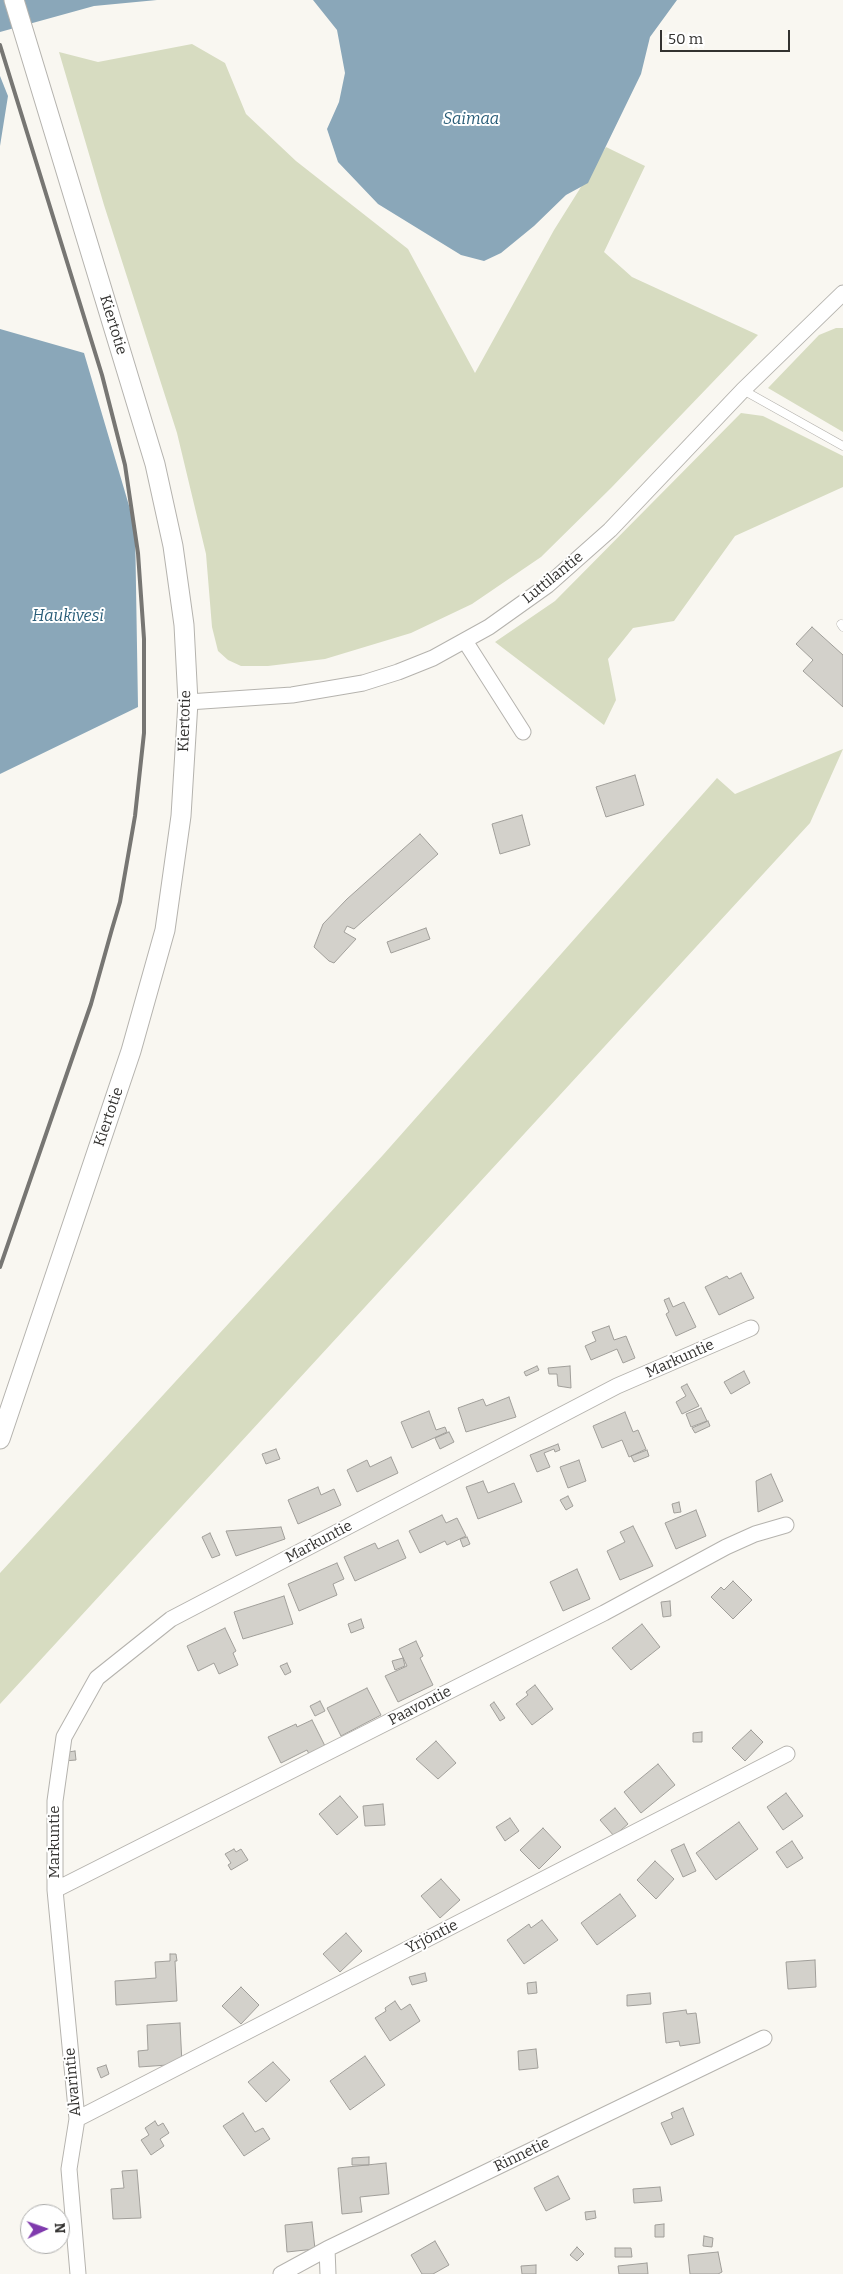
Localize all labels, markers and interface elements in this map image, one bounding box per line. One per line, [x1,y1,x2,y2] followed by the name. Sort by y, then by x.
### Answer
[663,20,793,52] scale bar
[668,30,703,48] text: 50 m
[443,110,499,130] water label: Saimaa
[95,293,131,357] street label: Kiertotie
[519,548,587,608] street label: Luttilantie
[32,607,104,627] water label: Haukivesi
[175,690,195,752] street label: Kiertotie
[90,1085,128,1149] street label: Kiertotie
[643,1336,717,1382] street label: Markuntie
[283,1517,355,1567] street label: Markuntie
[385,1682,455,1730] street label: Paavontie
[46,1806,64,1878] street label: Markuntie
[403,1916,461,1958] street label: Yrjöntie
[61,2047,85,2117] street label: Alvarintie
[491,2134,553,2176] street label: Rinnetie
[20,2204,70,2254] north arrow
[51,2222,68,2234] text: N

